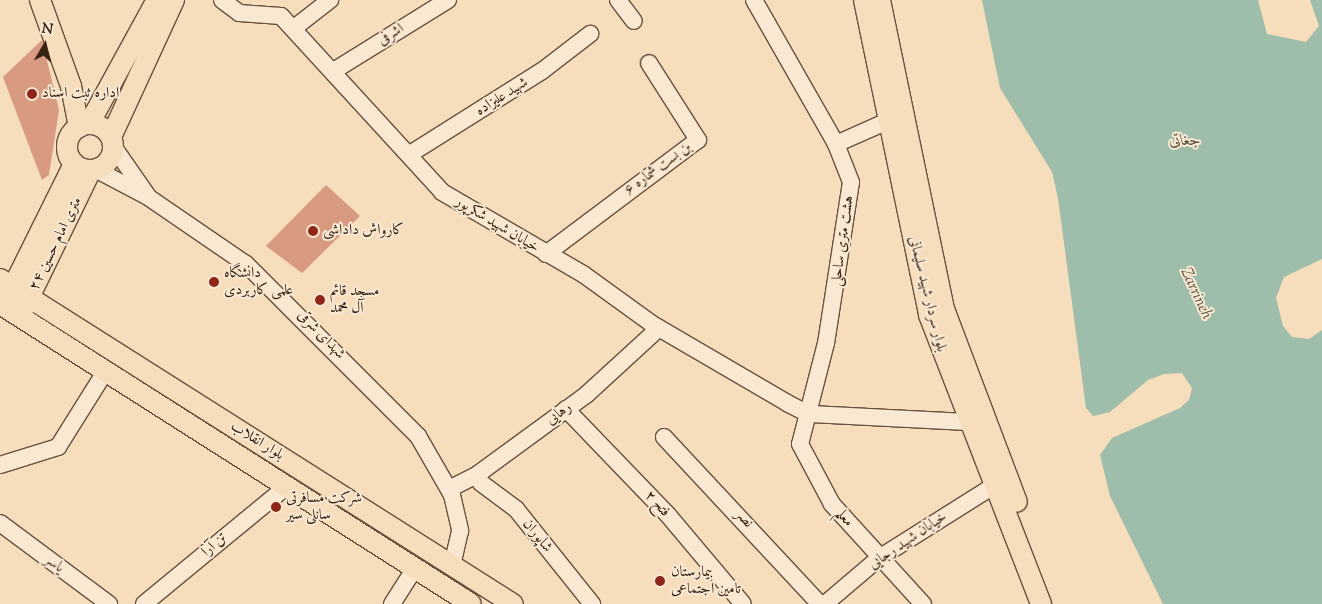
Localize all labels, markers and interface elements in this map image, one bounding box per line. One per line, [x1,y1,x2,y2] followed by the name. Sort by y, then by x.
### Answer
[40,19,54,41] text: N
[20,20,70,70] north arrow
[375,20,407,50] street label: اشرفی
[472,74,532,120] street label: شهید علیزاده
[42,85,119,103] place label: اداره ثبت اسناد
[26,88,38,100] marker: اداره ثبت اسناد
[1169,132,1201,152] water label: جغاتی
[621,139,695,199] street label: بن بست شماره ۶
[452,193,542,257] street label: خیابان شهید شکرپور
[26,194,86,294] street label: ۲۴ متری امام حسین
[828,194,858,288] street label: هشت متری ساحلی
[323,222,404,240] place label: کارواش داداشی
[307,225,319,237] marker: کارواش داداشی
[904,234,950,354] street label: بلوار سردار شهید سلیمانی
[224,264,293,299] place label: دانشگاه علمی کاربردی
[1175,265,1215,323] water label: Zarrineh
[208,276,220,288] marker: دانشگاه علمی کاربردی
[330,282,379,317] place label: مسجد قائم آل محمد
[314,294,326,306] marker: مسجد قائم آل محمد
[293,307,349,363] street label: شهدای شرقی
[543,399,575,429] street label: رهایی
[227,417,287,465] street label: بلوار انقلاب
[640,487,674,521] street label: فتح ۲
[286,489,362,524] place label: شرکت مسافرتی سانلی سیر
[270,501,282,513] marker: شرکت مسافرتی سانلی سیر
[831,505,857,531] street label: معلم
[731,506,757,532] street label: نصر
[865,508,951,574] street label: خیابان شهید رجایی
[518,516,556,556] street label: شاپوران
[198,529,232,561] street label: تن آرا
[41,551,67,577] street label: یاسر
[671,563,741,598] place label: بیمارستان تامین اجتماعی
[653,574,667,588] marker: بیمارستان تامین اجتماعی

